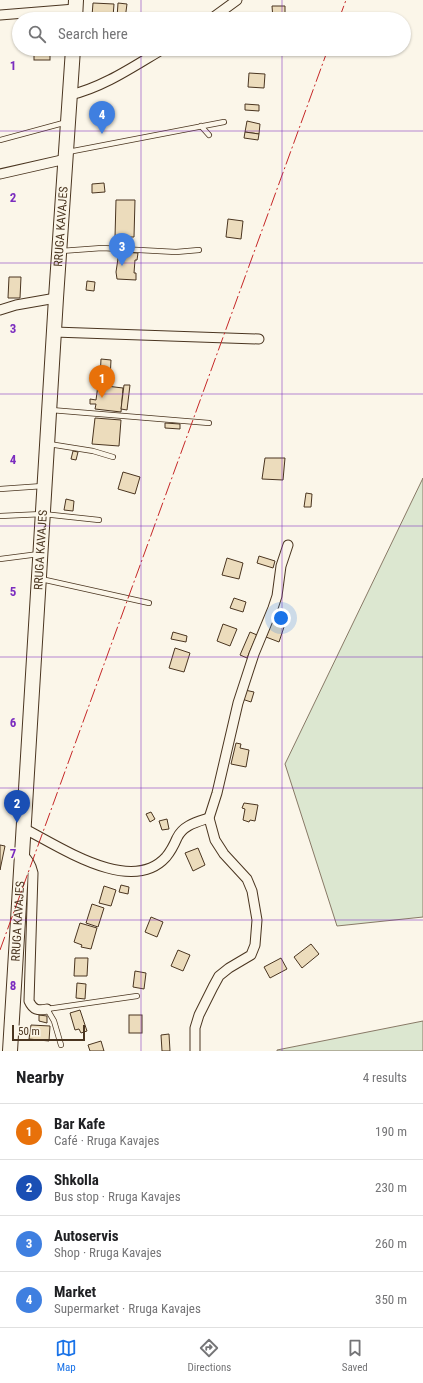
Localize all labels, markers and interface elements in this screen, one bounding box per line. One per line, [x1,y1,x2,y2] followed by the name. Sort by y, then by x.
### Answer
[12,12,411,56] search box
[26,23,48,45] icon: search
[58,25,128,43] text: Search here
[10,58,16,73] text: 1
[89,101,115,134] pin: 4
[51,186,71,267] street label: RRUGA KAVAJES
[10,190,17,205] text: 2
[109,233,135,266] pin: 3
[10,321,16,336] text: 3
[89,365,115,398] pin: 1
[10,452,17,467] text: 4
[31,509,50,591] street label: RRUGA KAVAJES
[10,584,17,599] text: 5
[271,608,291,628] your location
[10,715,17,730] text: 6
[4,790,30,823] pin: 2
[10,846,17,861] text: 7
[8,881,27,962] street label: RRUGA KAVAJES
[10,978,16,993] text: 8
[12,1023,85,1042] scale bar
[18,1025,40,1038] text: 50 m
[16,1067,64,1087] text: Nearby
[363,1070,407,1085] text: 4 results
[54,1115,105,1133] text: Bar Kafe
[26,1124,32,1139] text: 1
[375,1124,407,1139] text: 190 m
[54,1133,159,1148] text: Café · Rruga Kavajes
[54,1171,99,1189] text: Shkolla
[26,1180,32,1195] text: 2
[375,1180,407,1195] text: 230 m
[54,1189,181,1204] text: Bus stop · Rruga Kavajes
[54,1227,119,1245] text: Autoservis
[26,1236,32,1251] text: 3
[375,1236,407,1251] text: 260 m
[54,1245,162,1260] text: Shop · Rruga Kavajes
[54,1283,96,1301] text: Market
[26,1292,32,1307] text: 4
[375,1292,407,1307] text: 350 m
[54,1301,201,1316] text: Supermarket · Rruga Kavajes
[55,1337,77,1374] tab: Map
[187,1337,231,1374] tab: Directions
[342,1337,368,1374] tab: Saved

